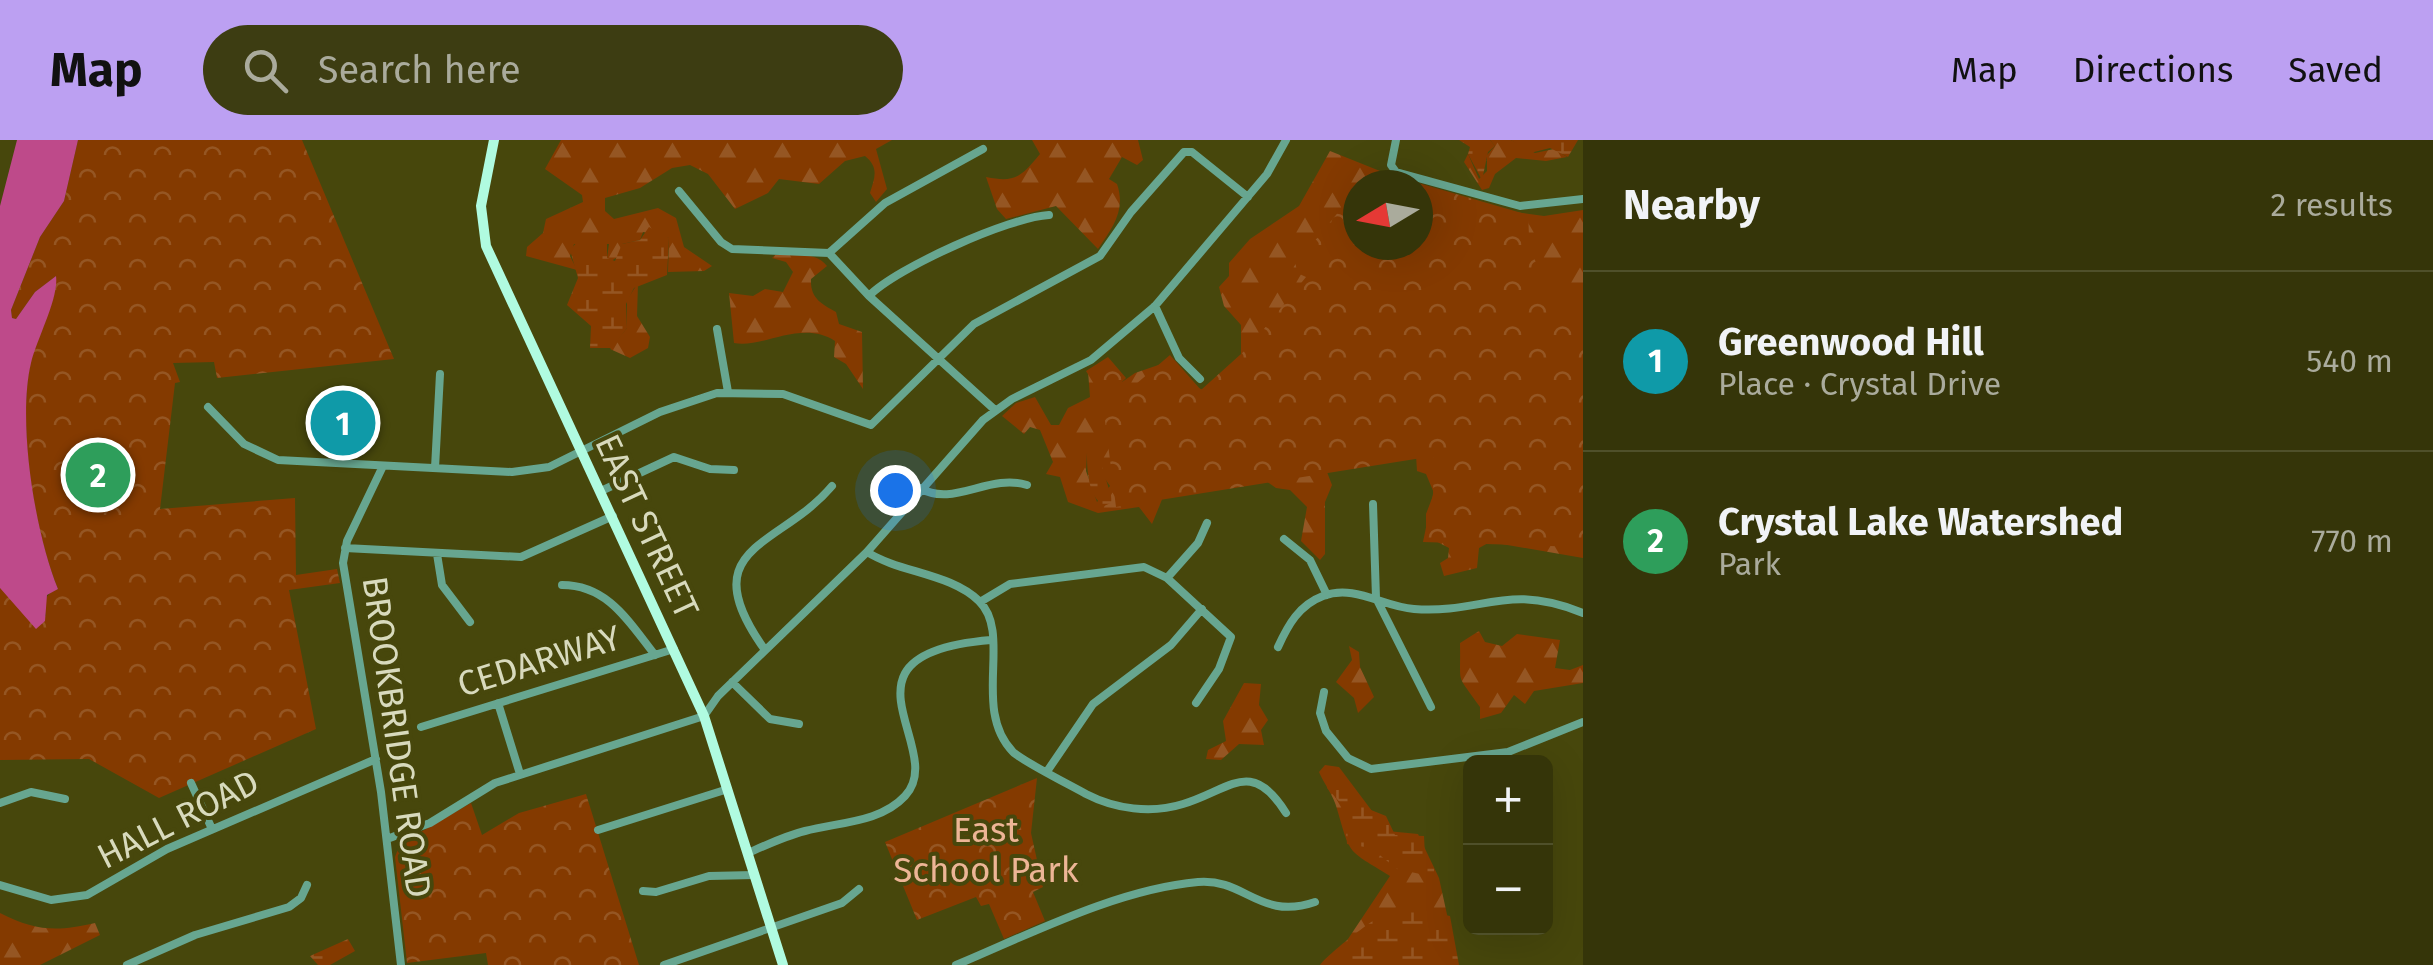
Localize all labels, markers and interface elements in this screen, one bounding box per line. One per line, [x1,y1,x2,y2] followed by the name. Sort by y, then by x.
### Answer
[203,25,903,115] search box
[50,41,143,99] text: Map
[238,43,293,98] icon: search
[318,47,521,93] text: Search here
[1951,49,2018,91] text: Map
[2073,49,2233,91] text: Directions
[2288,49,2383,91] text: Saved
[1343,170,1433,260] north arrow
[1623,180,1760,230] text: Nearby
[2270,186,2393,224] text: 2 results
[1718,319,1984,365] text: Greenwood Hill
[1648,342,1663,380] text: 1
[2306,342,2393,380] text: 540 m
[1718,365,2001,403] text: Place · Crystal Drive
[310,386,376,460] pin: 1
[586,428,708,624] street label: EAST STREET
[66,438,130,512] pin: 2
[870,465,921,516] your location
[1718,499,2123,545] text: Crystal Lake Watershed
[1647,522,1664,560] text: 2
[2311,522,2393,560] text: 770 m
[1718,545,1781,583] text: Park
[354,574,440,900] street label: BROOKBRIDGE ROAD
[452,616,626,706] street label: CEDARWAY
[1463,755,1553,935] map controls
[1463,755,1553,845] button: +
[90,760,266,878] street label: HALL ROAD
[893,809,1079,891] park label: East School Park
[1463,845,1553,935] button: −

